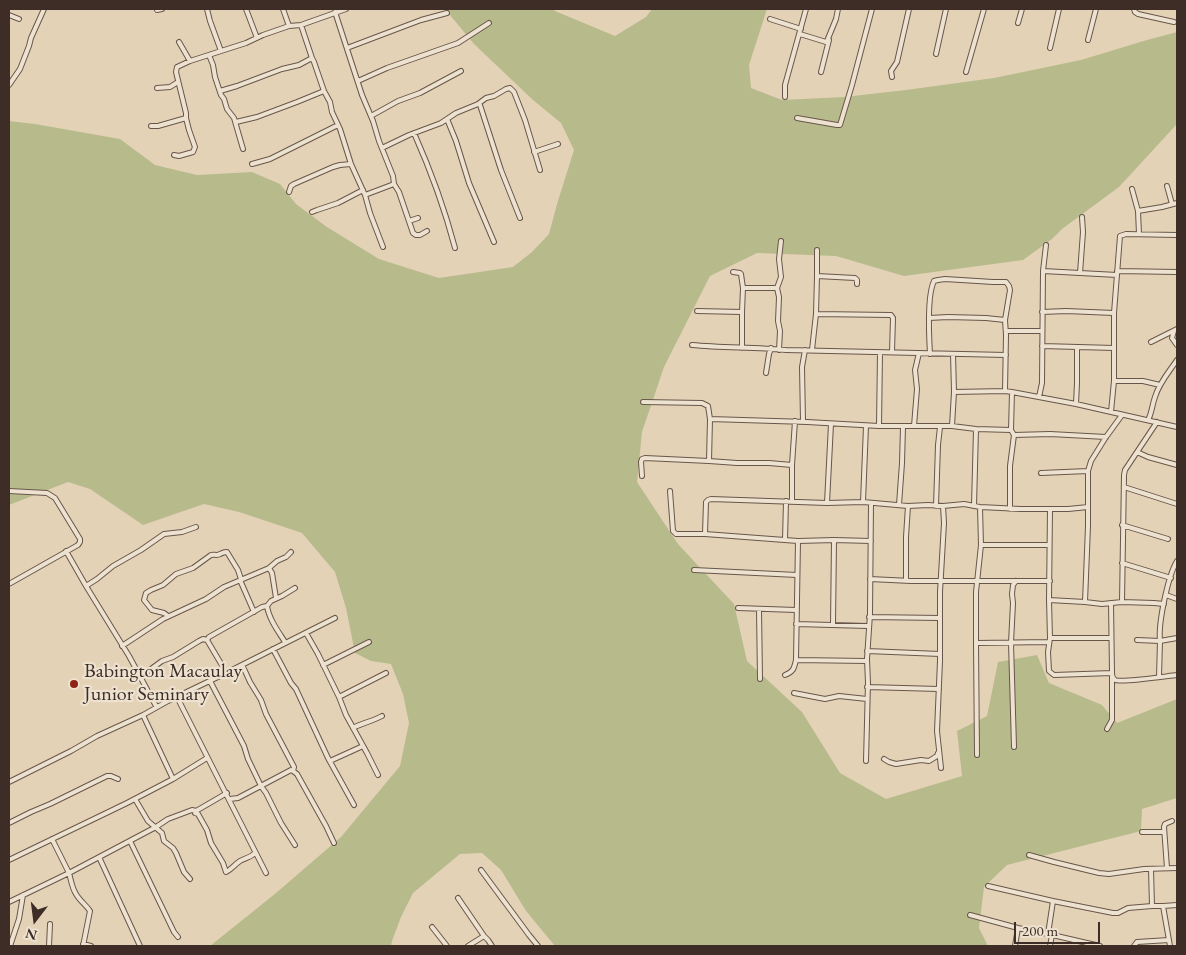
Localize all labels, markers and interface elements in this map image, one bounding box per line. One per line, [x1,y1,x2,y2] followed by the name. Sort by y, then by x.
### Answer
[84,660,242,707] place label: Babington Macaulay Junior Seminary
[68,678,80,690] marker: Babington Macaulay Junior Seminary
[10,895,60,945] north arrow
[1016,912,1102,944] scale bar
[1022,921,1058,940] text: 200 m
[23,924,39,945] text: N

